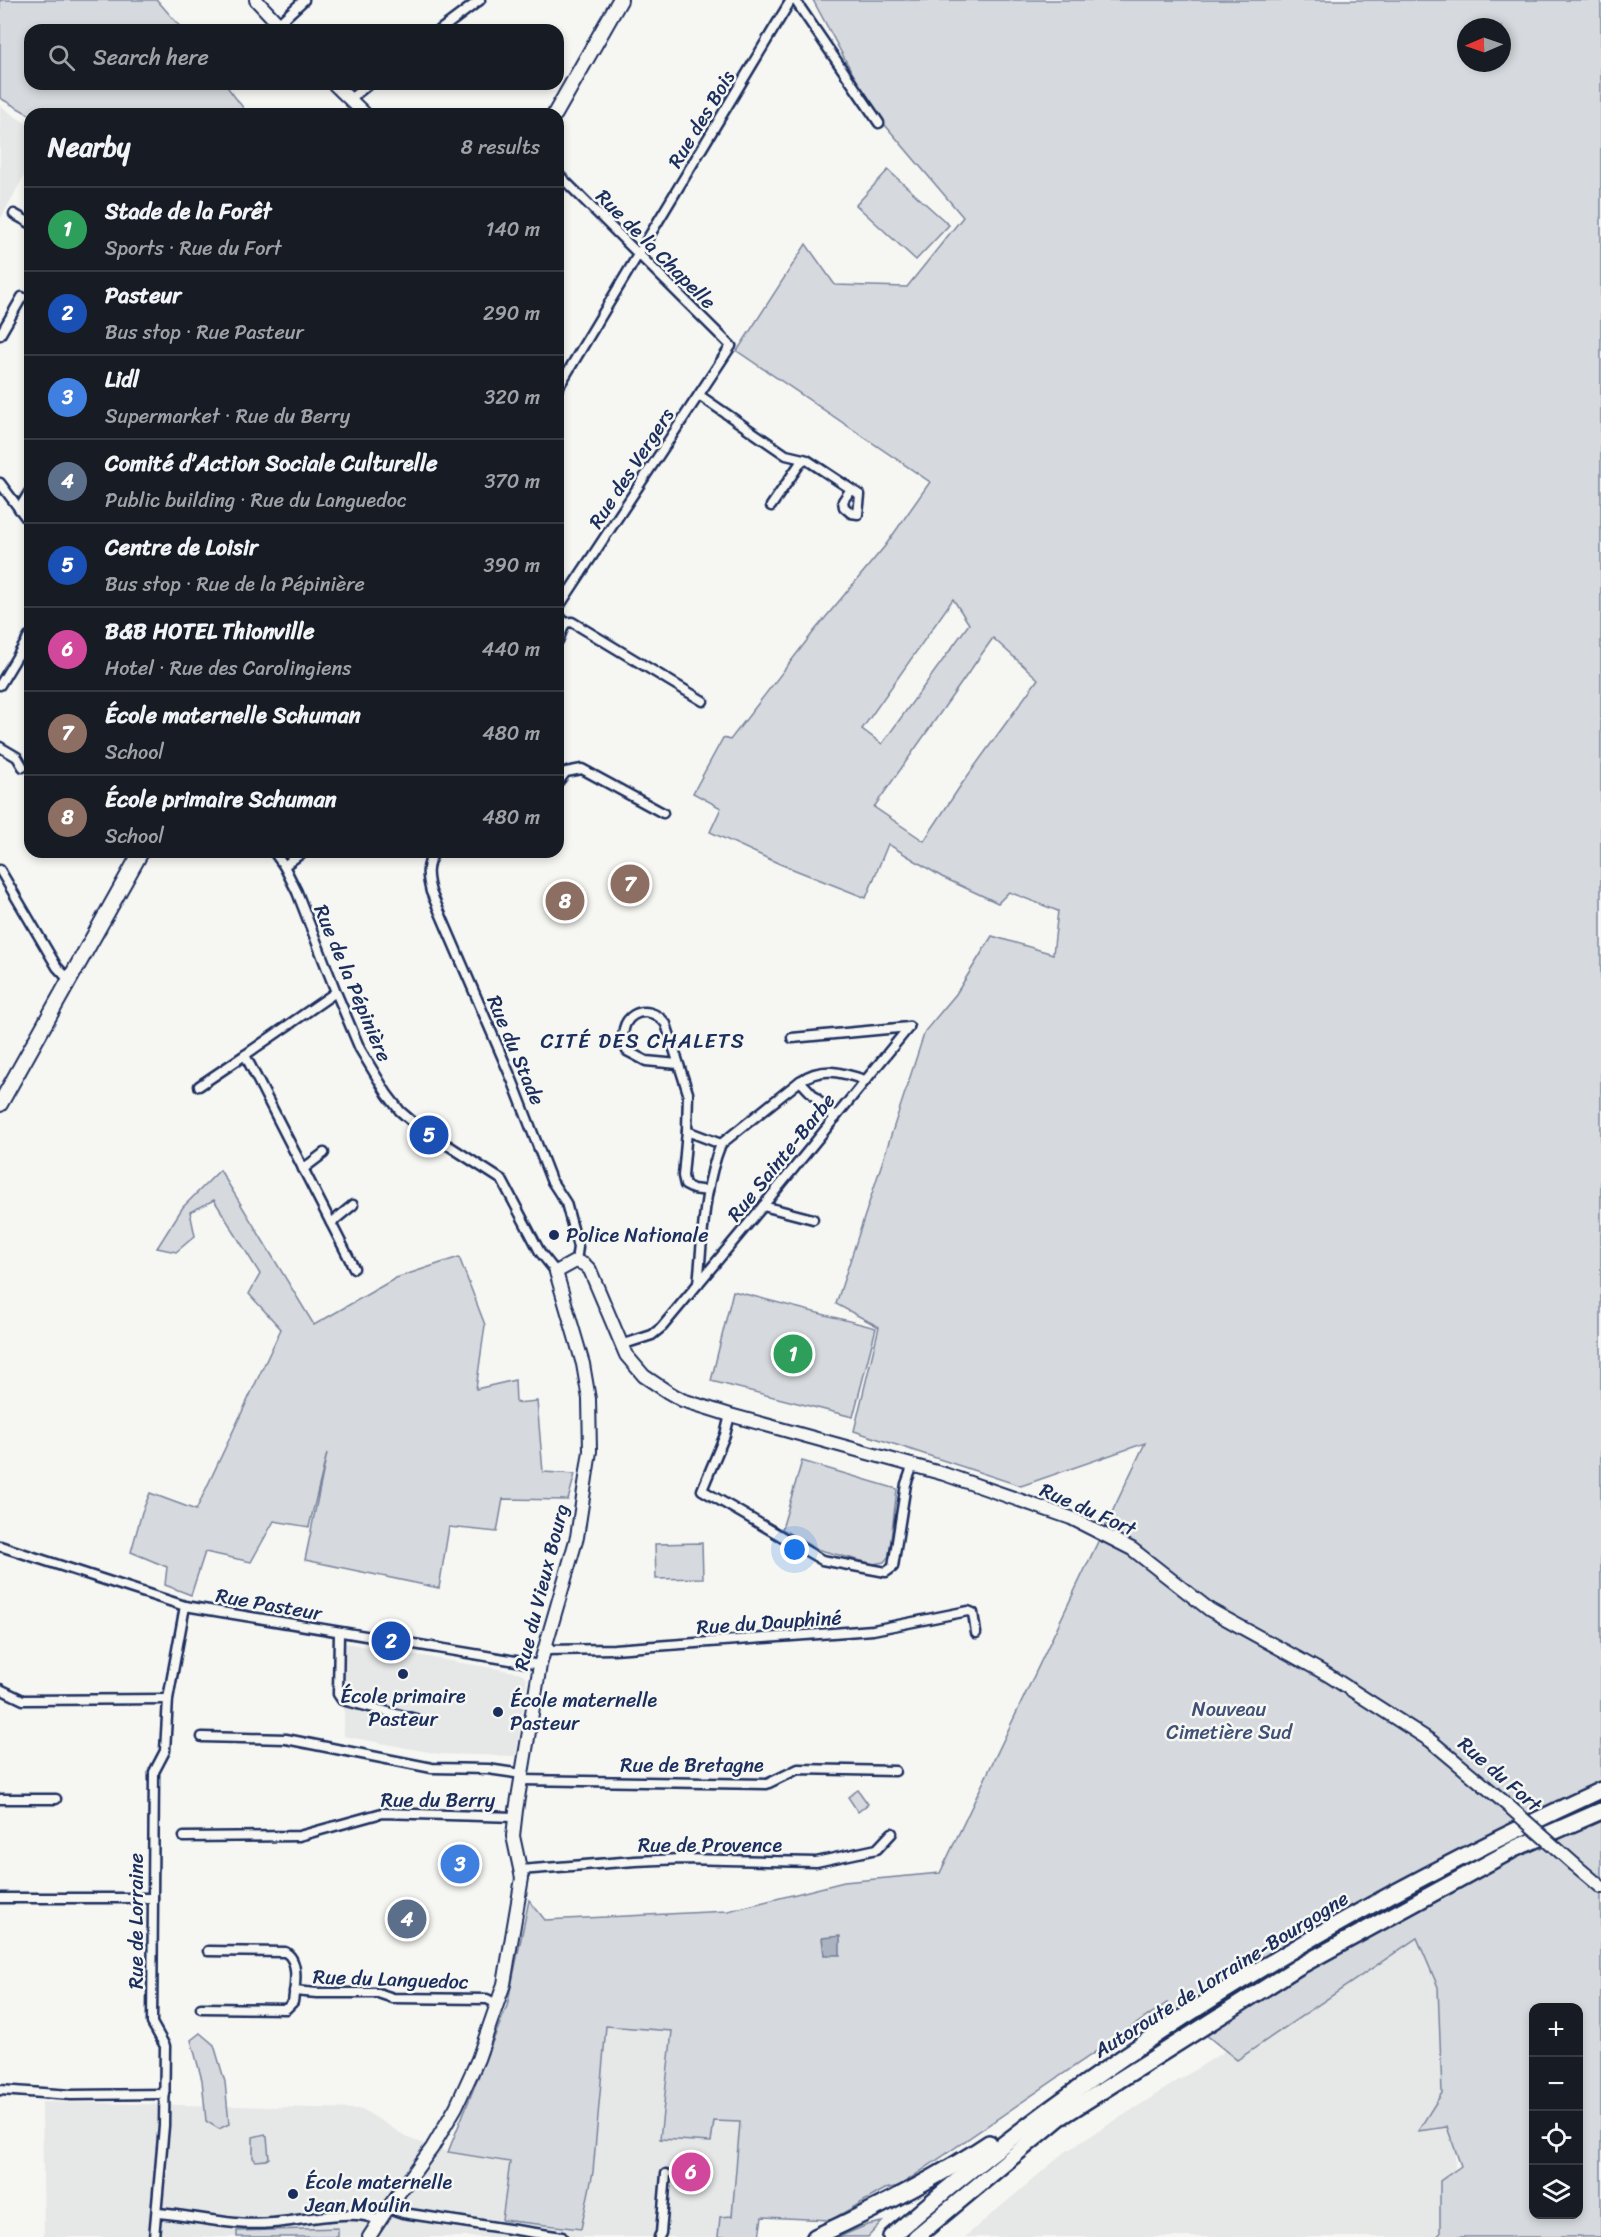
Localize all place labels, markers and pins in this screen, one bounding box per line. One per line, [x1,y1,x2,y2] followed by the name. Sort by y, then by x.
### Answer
[610,862,650,906] pin: 7
[546,878,584,924] pin: 8
[410,1112,448,1158] pin: 5
[566,1218,709,1253] place label: Police Nationale
[547,1228,561,1242] marker: Police Nationale
[774,1332,812,1376] pin: 1
[372,1618,410,1664] pin: 2
[396,1667,410,1681] marker: École primaire Pasteur
[340,1679,466,1737] place label: École primaire Pasteur
[510,1683,658,1741] place label: École maternelle Pasteur
[491,1705,505,1719] marker: École maternelle Pasteur
[440,1842,480,1886] pin: 3
[388,1896,426,1942] pin: 4
[672,2150,710,2194] pin: 6
[304,2165,453,2223] place label: École maternelle Jean Moulin
[286,2187,300,2201] marker: École maternelle Jean Moulin

